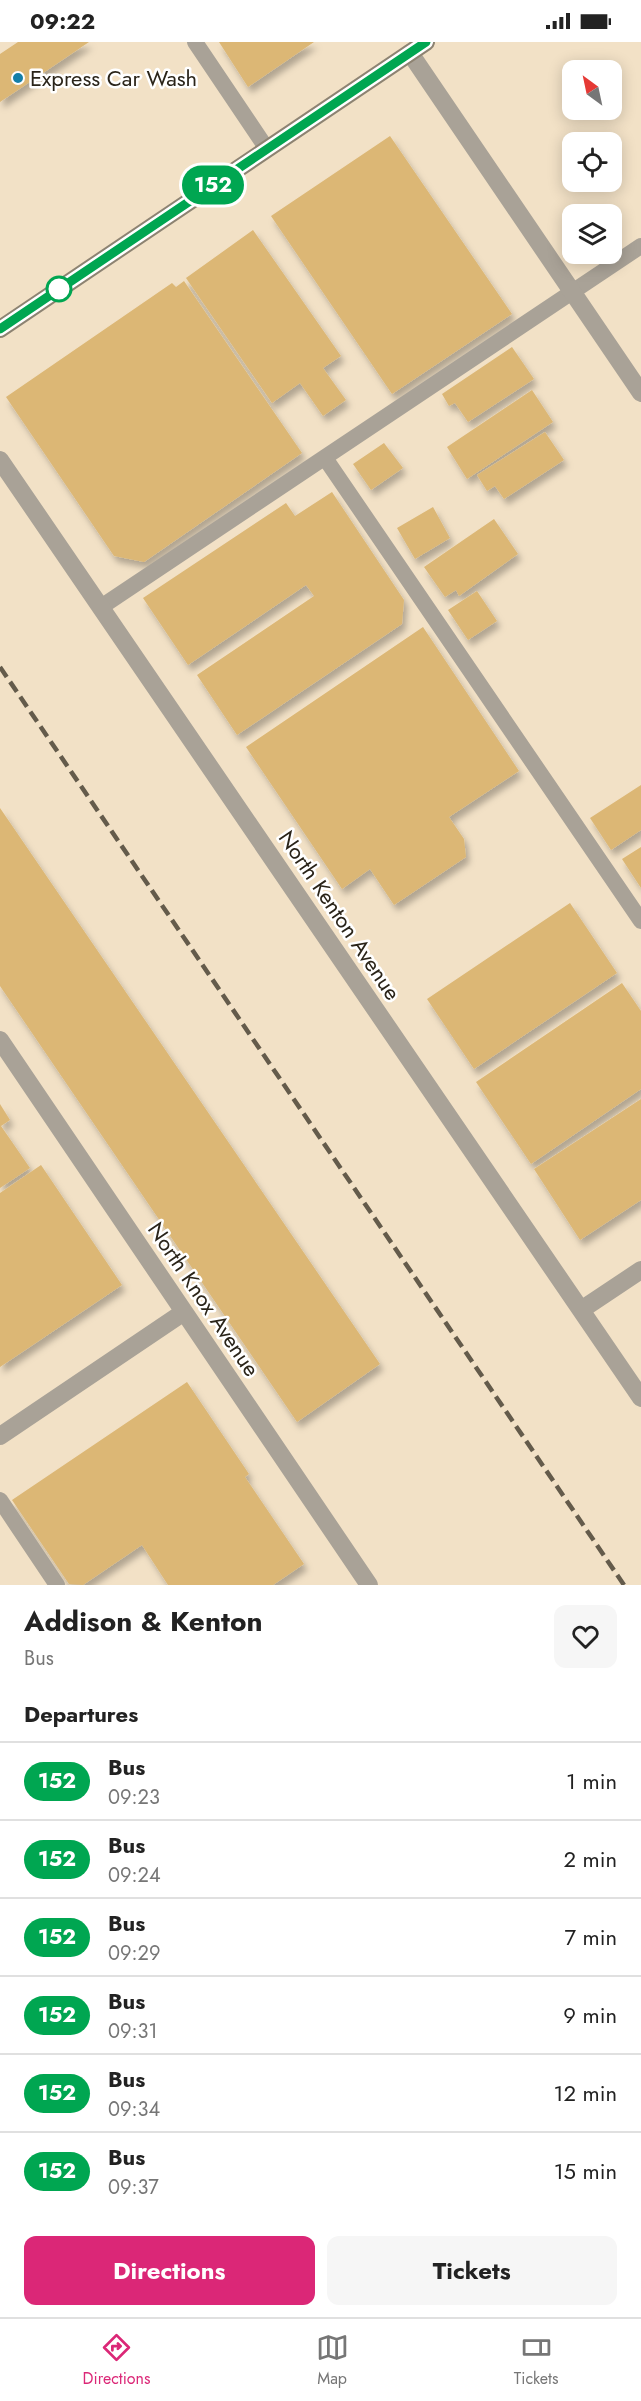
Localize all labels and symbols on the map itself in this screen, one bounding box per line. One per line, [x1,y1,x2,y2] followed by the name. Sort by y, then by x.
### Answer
[562,60,622,120] north arrow
[30,62,197,94] place label: Express Car Wash
[11,71,25,85] marker: Express Car Wash
[178,166,248,204] line badge: 152
[46,276,72,302] unlabelled marker
[271,824,409,1006] street label: North Kenton Avenue
[140,1215,268,1383] street label: North Knox Avenue

